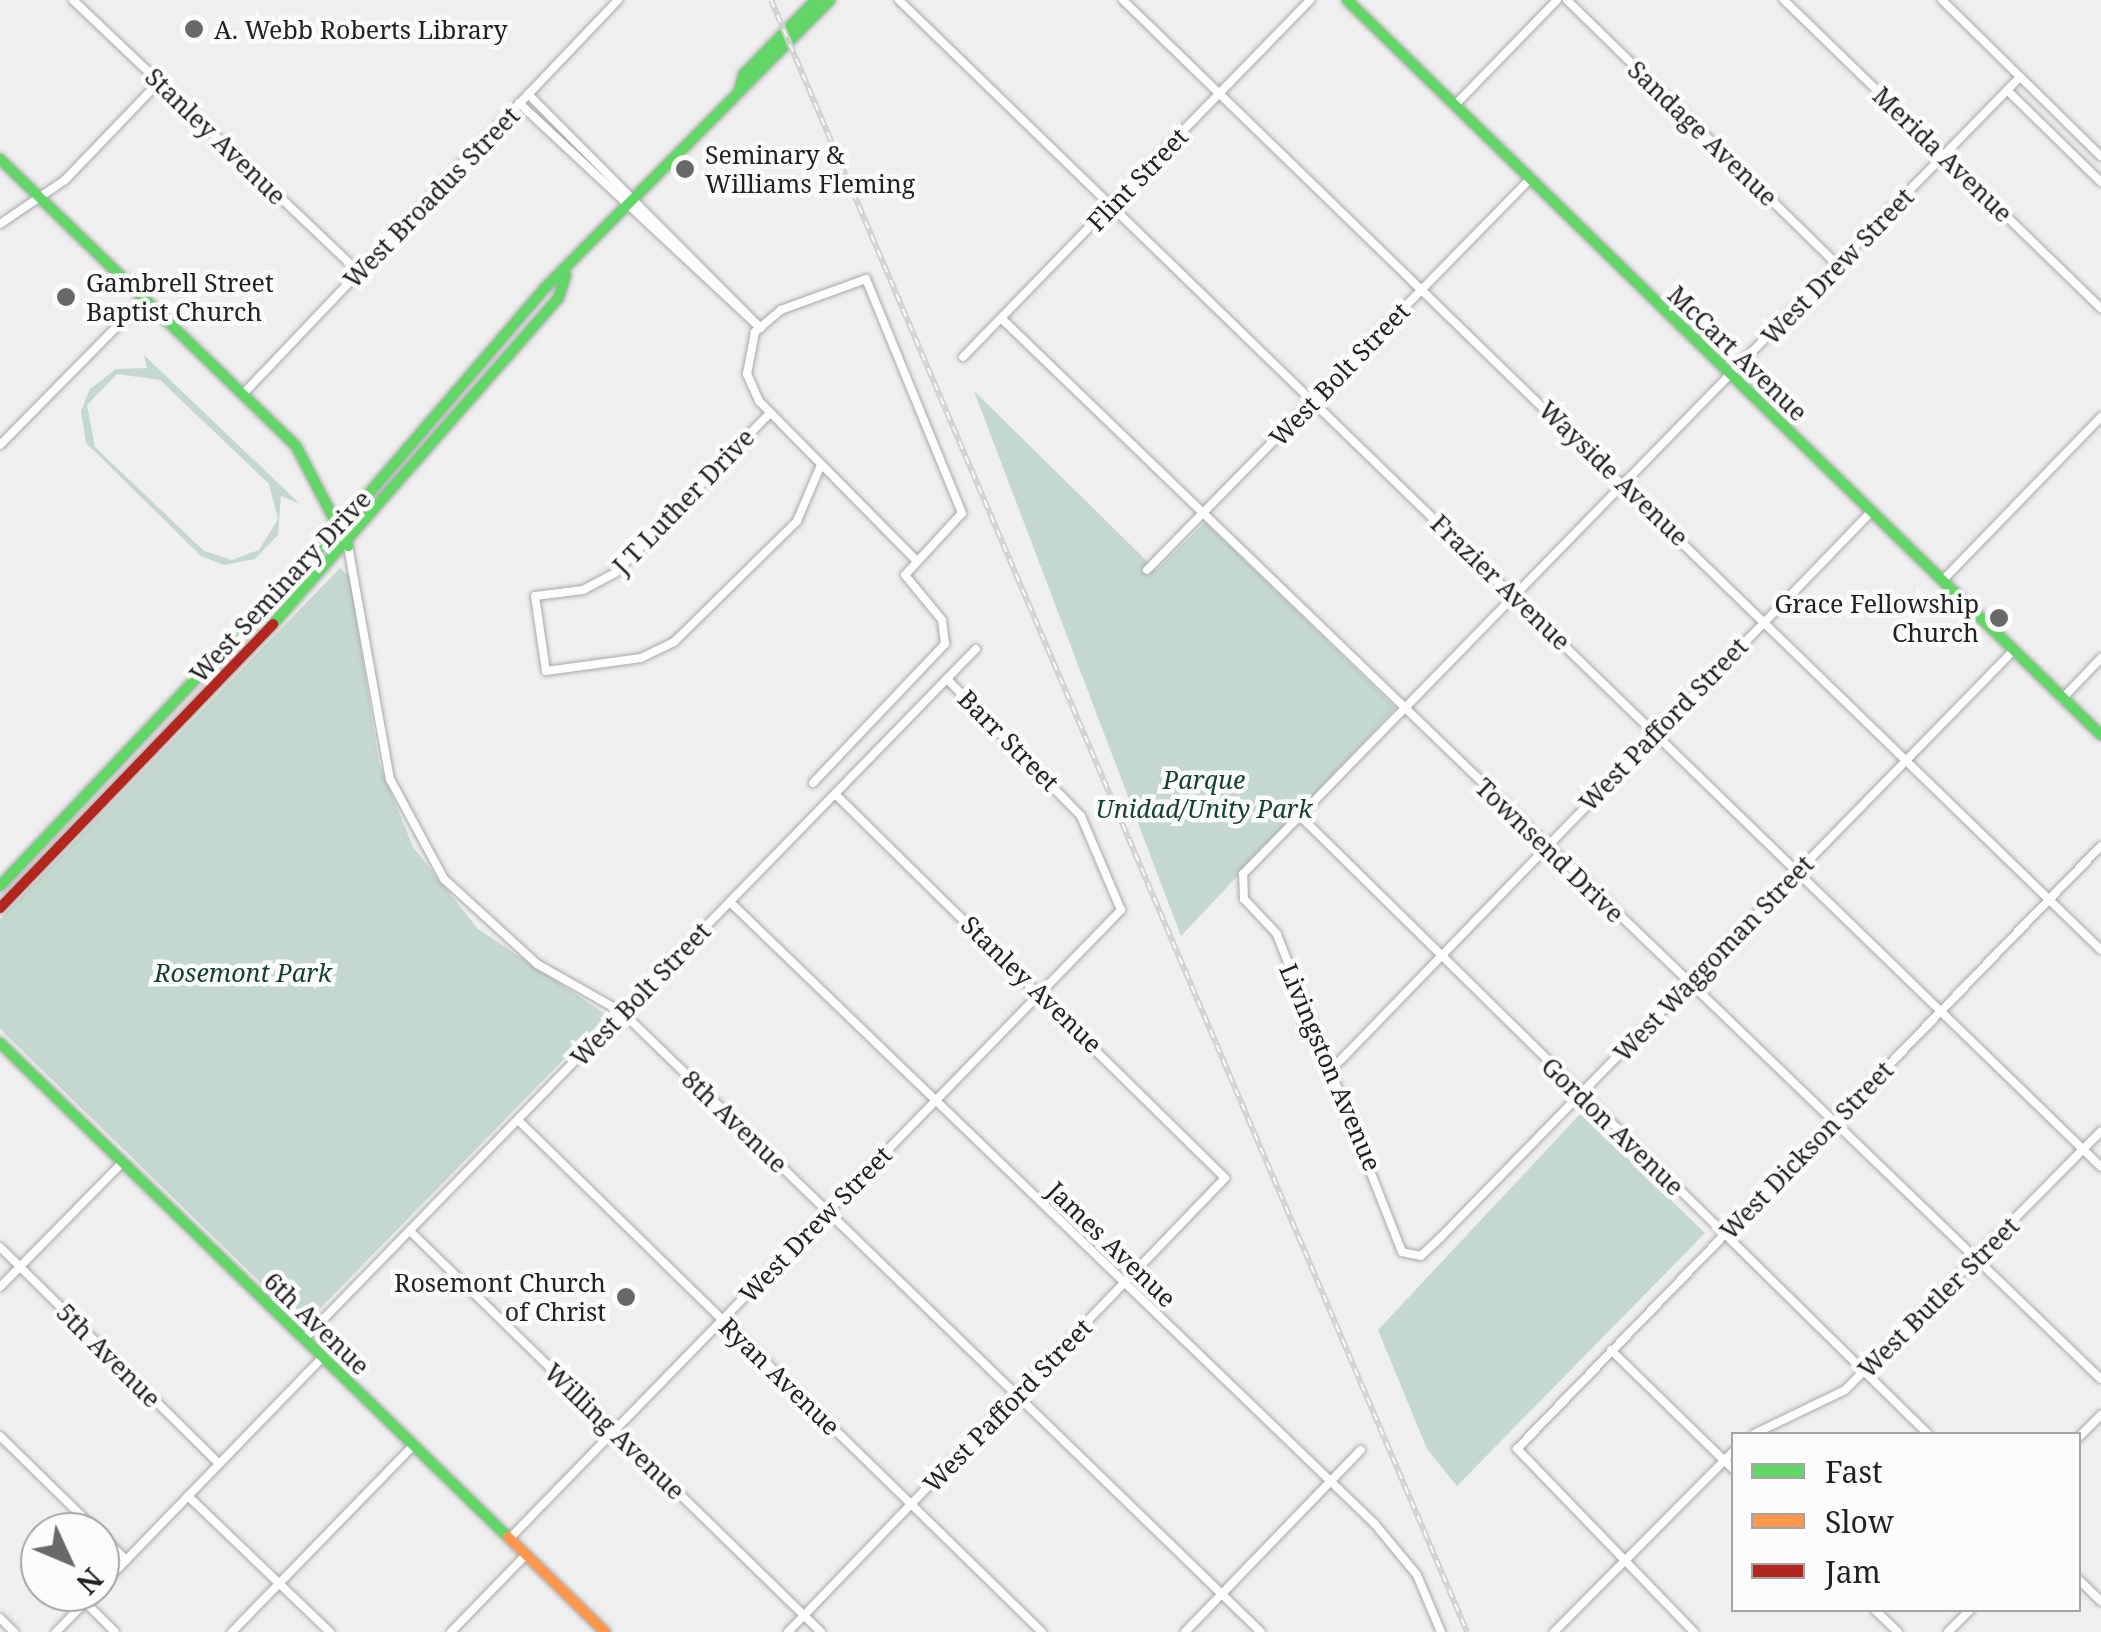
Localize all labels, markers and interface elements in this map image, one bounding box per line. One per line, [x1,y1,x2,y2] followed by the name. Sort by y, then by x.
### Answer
[214,14,508,44] place label: A. Webb Roberts Library
[183,18,205,40] marker: A. Webb Roberts Library
[1622,54,1784,212] street label: Sandage Avenue
[140,61,292,211] street label: Stanley Avenue
[1867,80,2019,228] street label: Merida Avenue
[337,100,525,294] street label: West Broadus Street
[1080,121,1194,237] street label: Flint Street
[705,140,915,199] place label: Seminary & Williams Fleming
[674,158,696,180] marker: Seminary & Williams Fleming
[1755,182,1919,350] street label: West Drew Street
[86,268,274,327] place label: Gambrell Street Baptist Church
[1662,279,1814,427] street label: McCart Avenue
[55,286,77,308] marker: Gambrell Street Baptist Church
[1263,296,1415,452] street label: West Bolt Street
[1533,394,1695,552] street label: Wayside Avenue
[606,422,760,580] street label: J T Luther Drive
[183,484,377,688] street label: West Seminary Drive
[1425,508,1577,656] street label: Frazier Avenue
[1775,589,1979,648] place label: Grace Fellowship Church
[1988,607,2010,629] marker: Grace Fellowship Church
[1573,631,1753,817] street label: West Pafford Street
[952,683,1066,797] street label: Barr Street
[1095,765,1313,824] park label: Parque Unidad/Unity Park
[1470,772,1630,928] street label: Townsend Drive
[1607,849,1819,1067] street label: West Waggoman Street
[956,909,1108,1059] street label: Stanley Avenue
[564,916,716,1072] street label: West Bolt Street
[154,957,332,987] park label: Rosemont Park
[1274,959,1388,1175] street label: Livingston Avenue
[1536,1051,1690,1201] street label: Gordon Avenue
[1713,1055,1899,1245] street label: West Dickson Street
[676,1063,794,1179] street label: 8th Avenue
[733,1140,897,1308] street label: West Drew Street
[1041,1175,1183,1313] street label: James Avenue
[1851,1210,2025,1384] street label: West Butler Street
[258,1265,376,1381] street label: 6th Avenue
[394,1268,606,1327] place label: Rosemont Church of Christ
[615,1286,637,1308] marker: Rosemont Church of Christ
[51,1297,167,1413] street label: 5th Avenue
[713,1311,847,1441] street label: Ryan Avenue
[917,1312,1097,1498] street label: West Pafford Street
[539,1357,691,1505] street label: Willing Avenue
[1731,1432,2081,1612] legend
[1825,1451,1882,1492] text: Fast
[1825,1501,1894,1542] text: Slow
[20,1512,120,1612] north arrow
[1825,1551,1881,1592] text: Jam
[69,1560,111,1603] text: N

